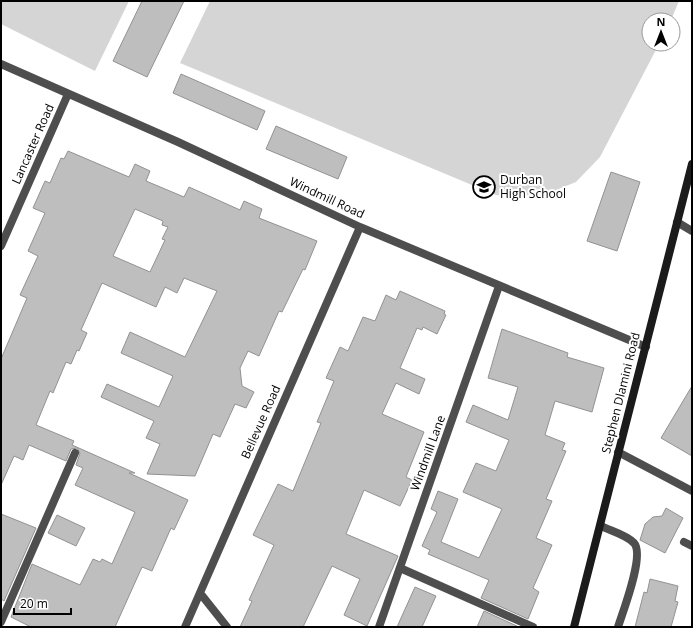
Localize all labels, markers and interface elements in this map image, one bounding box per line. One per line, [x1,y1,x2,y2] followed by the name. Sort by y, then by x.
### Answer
[641,12,681,52] north arrow
[657,14,665,29] text: N
[7,101,58,187] street label: Lancaster Road
[500,171,566,202] place label: Durban High School
[287,173,367,222] street label: Windmill Road
[471,174,497,200] school or university icon: Durban High School
[597,331,644,455] street label: Stephen Dlamini Road
[237,382,284,461] street label: Bellevue Road
[406,412,449,493] street label: Windmill Lane
[14,590,71,616] scale bar
[20,595,48,612] text: 20 m

